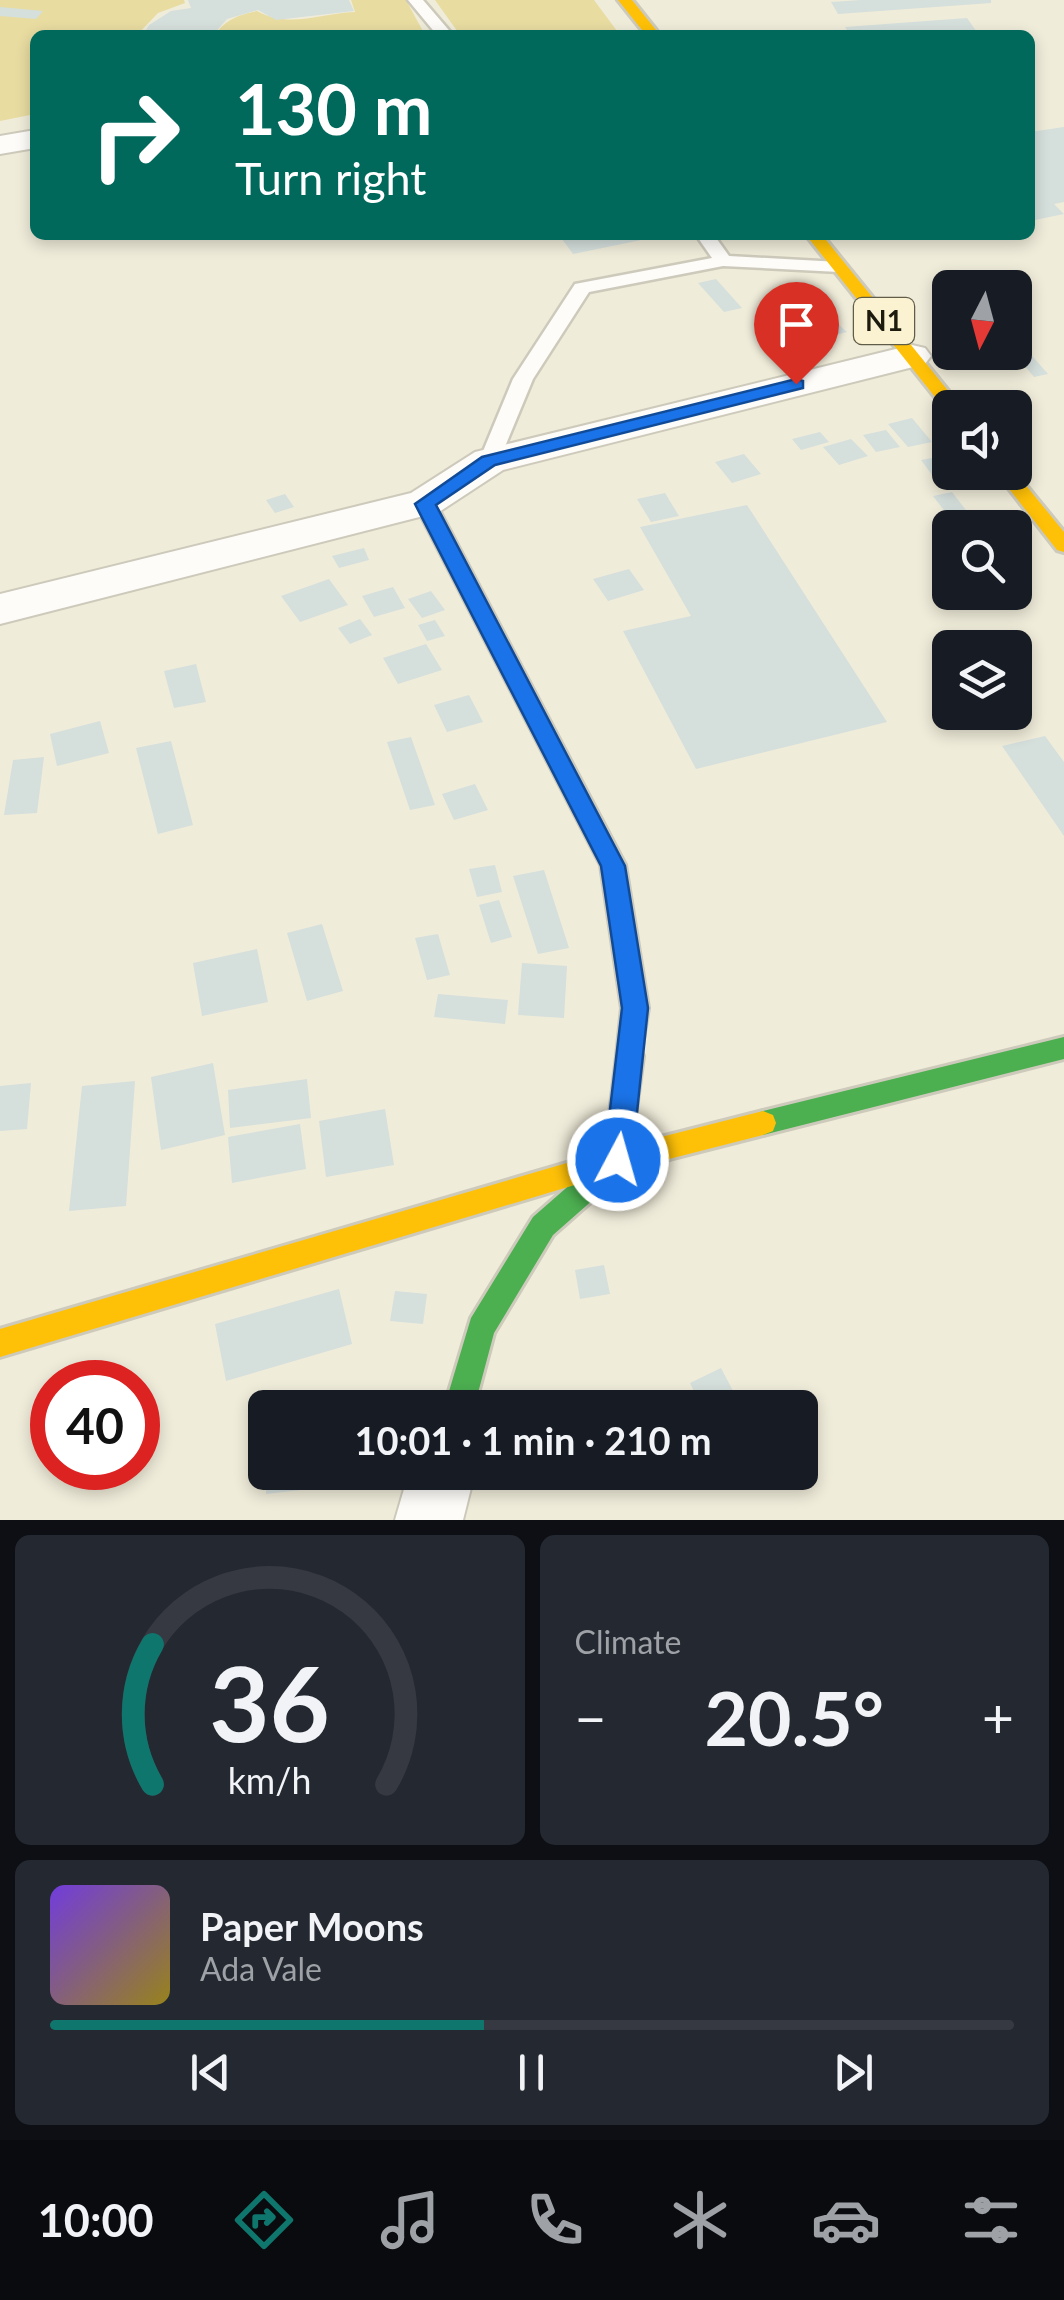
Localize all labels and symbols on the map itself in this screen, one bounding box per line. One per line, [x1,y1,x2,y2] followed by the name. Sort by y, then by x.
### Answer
[932,270,1032,370] north arrow
[754,282,839,385] pin
[854,298,914,344] road number: N1
[566,1108,670,1212] position arrow
[30,1360,160,1490] speed limit sign: 40

